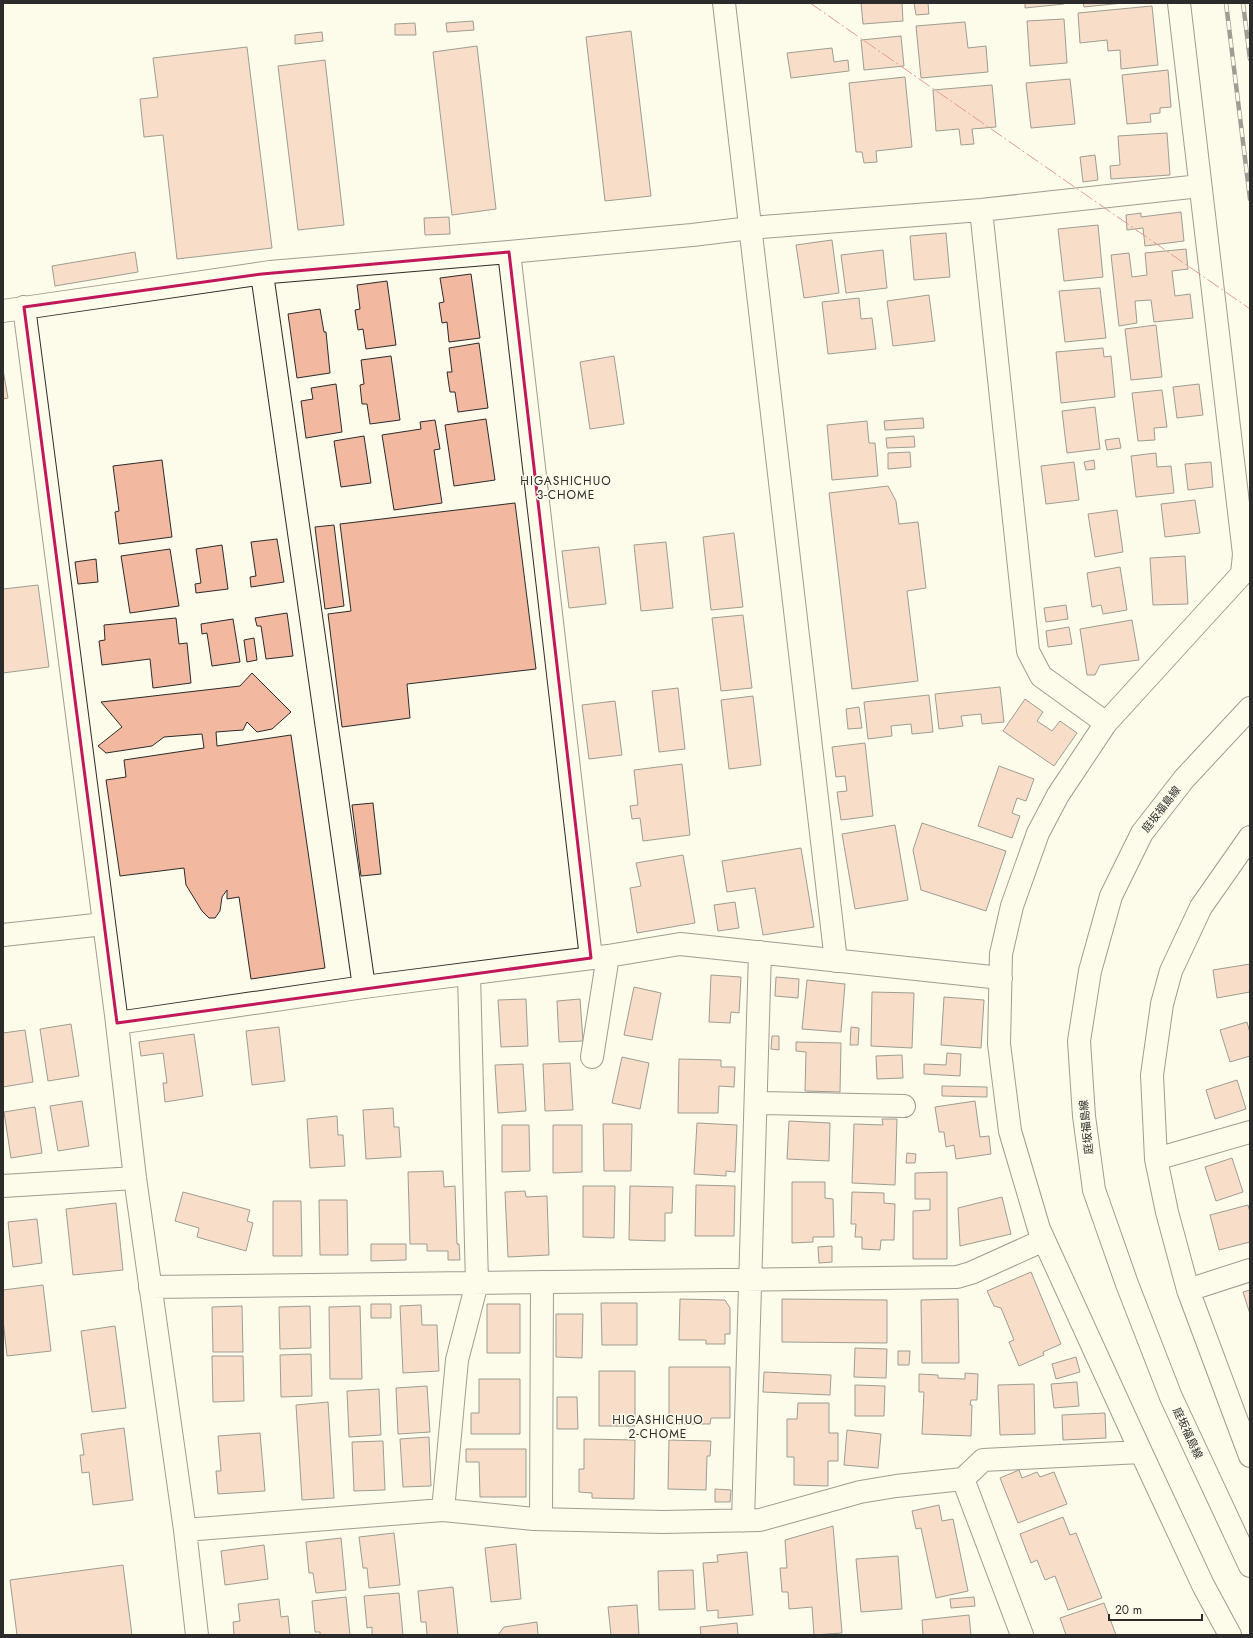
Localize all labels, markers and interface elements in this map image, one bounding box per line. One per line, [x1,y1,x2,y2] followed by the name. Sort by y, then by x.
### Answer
[520,472,612,504] district label: HIGASHICHUO 3-CHOME
[1138,782,1184,836] street label: 庭坂福島線
[1075,1099,1097,1155] street label: 庭坂福島線
[1169,1405,1207,1461] street label: 庭坂福島線
[612,1411,704,1443] district label: HIGASHICHUO 2-CHOME
[1109,1596,1202,1622] scale bar
[1115,1601,1142,1619] text: 20 m

